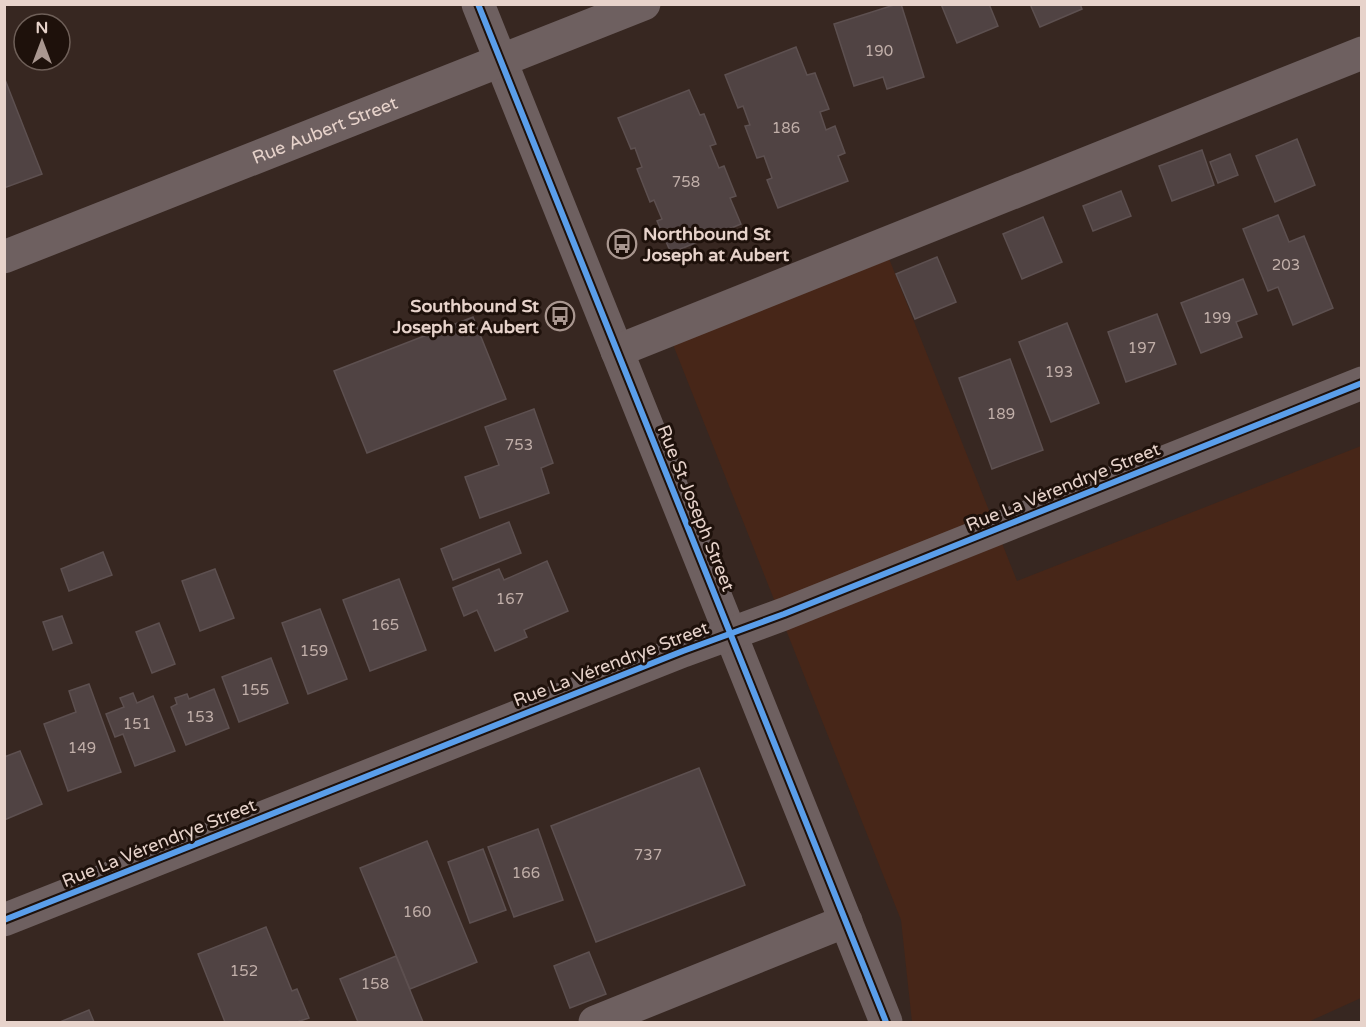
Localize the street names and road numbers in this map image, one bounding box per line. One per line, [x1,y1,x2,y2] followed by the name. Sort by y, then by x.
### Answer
[249,92,401,169] street label: Rue Aubert Street
[653,422,739,595] street label: Rue St Joseph Street
[963,438,1163,536] street label: Rue La Vérendrye Street
[510,617,712,711] street label: Rue La Vérendrye Street
[59,794,259,892] street label: Rue La Vérendrye Street

